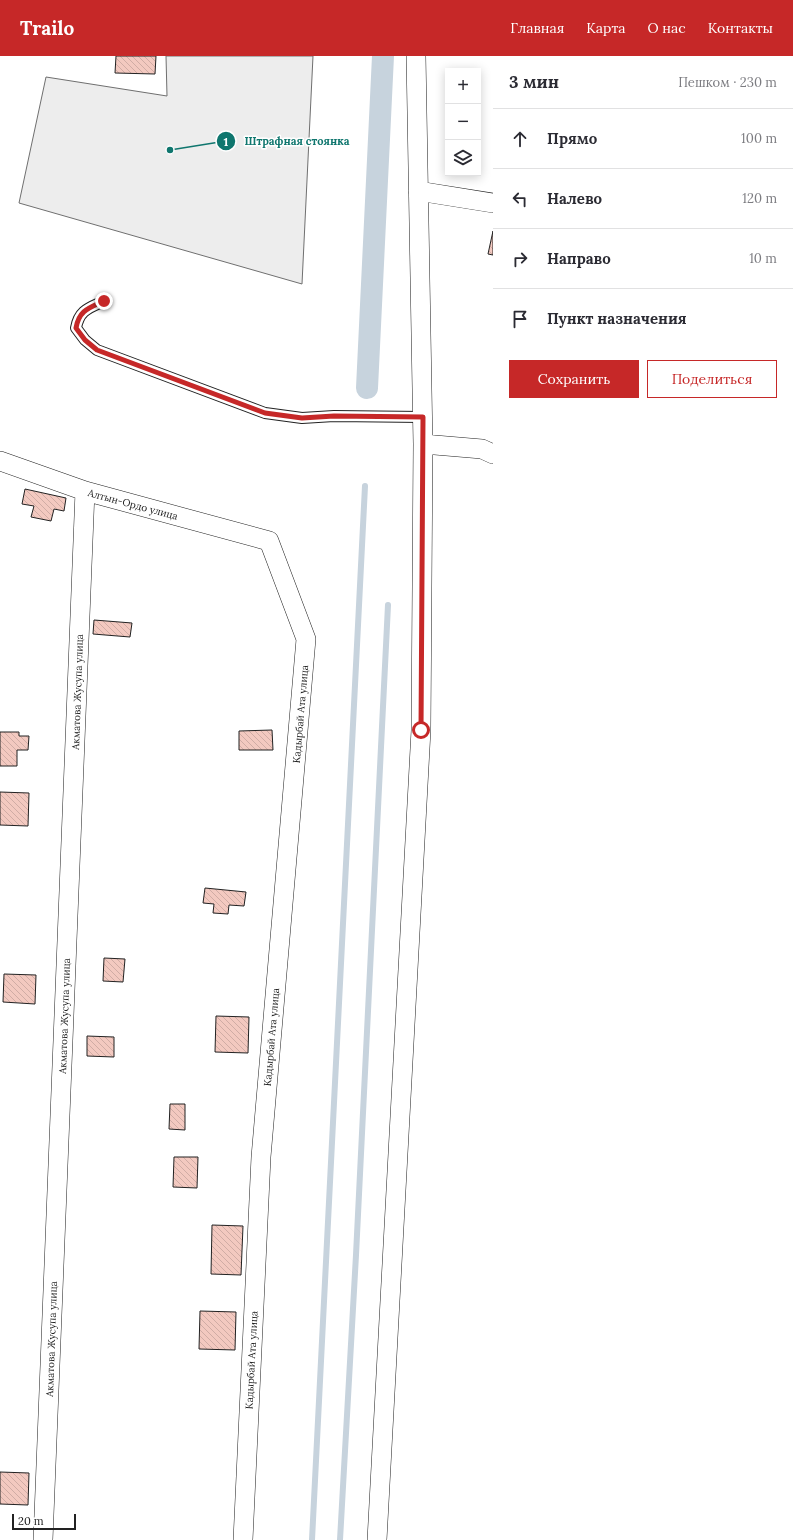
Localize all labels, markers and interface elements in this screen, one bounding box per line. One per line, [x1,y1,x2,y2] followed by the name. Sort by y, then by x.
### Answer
[20,16,74,40] text: Trailo
[510,19,564,37] text: Главная
[586,19,626,37] text: Карта
[648,19,686,37] text: О нас
[708,19,773,37] text: Контакты
[445,68,481,176] map controls
[445,68,481,104] button: +
[509,71,559,93] text: 3 мин
[678,74,777,91] text: Пешком · 230 m
[445,104,481,140] button: −
[509,128,531,150] icon: ahead
[547,129,597,148] text: Прямо
[216,130,357,153] callout: Штрафная стоянка
[741,130,777,147] text: 100 m
[224,134,229,149] text: 1
[244,134,350,148] text: Штрафная стоянка
[445,140,481,176] button: layers
[509,188,531,210] icon: left
[547,189,602,208] text: Налево
[742,190,777,207] text: 120 m
[509,248,531,270] icon: right
[547,249,611,268] text: Направо
[749,250,777,267] text: 10 m
[95,292,113,310] route end
[509,308,531,330] icon: arrive
[547,309,687,328] text: Пункт назначения
[509,360,639,398] button: Сохранить
[647,360,777,398] button: Поделиться
[85,486,179,523] street label: Алтын-Ордо улица
[69,634,86,751] street label: Акматова Жусупа улица
[290,664,311,764] street label: Кадырбай Ата улица
[412,721,430,739] route start
[56,958,73,1075] street label: Акматова Жусупа улица
[261,987,282,1087] street label: Кадырбай Ата улица
[43,1281,60,1398] street label: Акматова Жусупа улица
[242,1310,261,1410] street label: Кадырбай Ата улица
[12,1512,76,1531] scale bar
[18,1514,43,1528] text: 20 m

